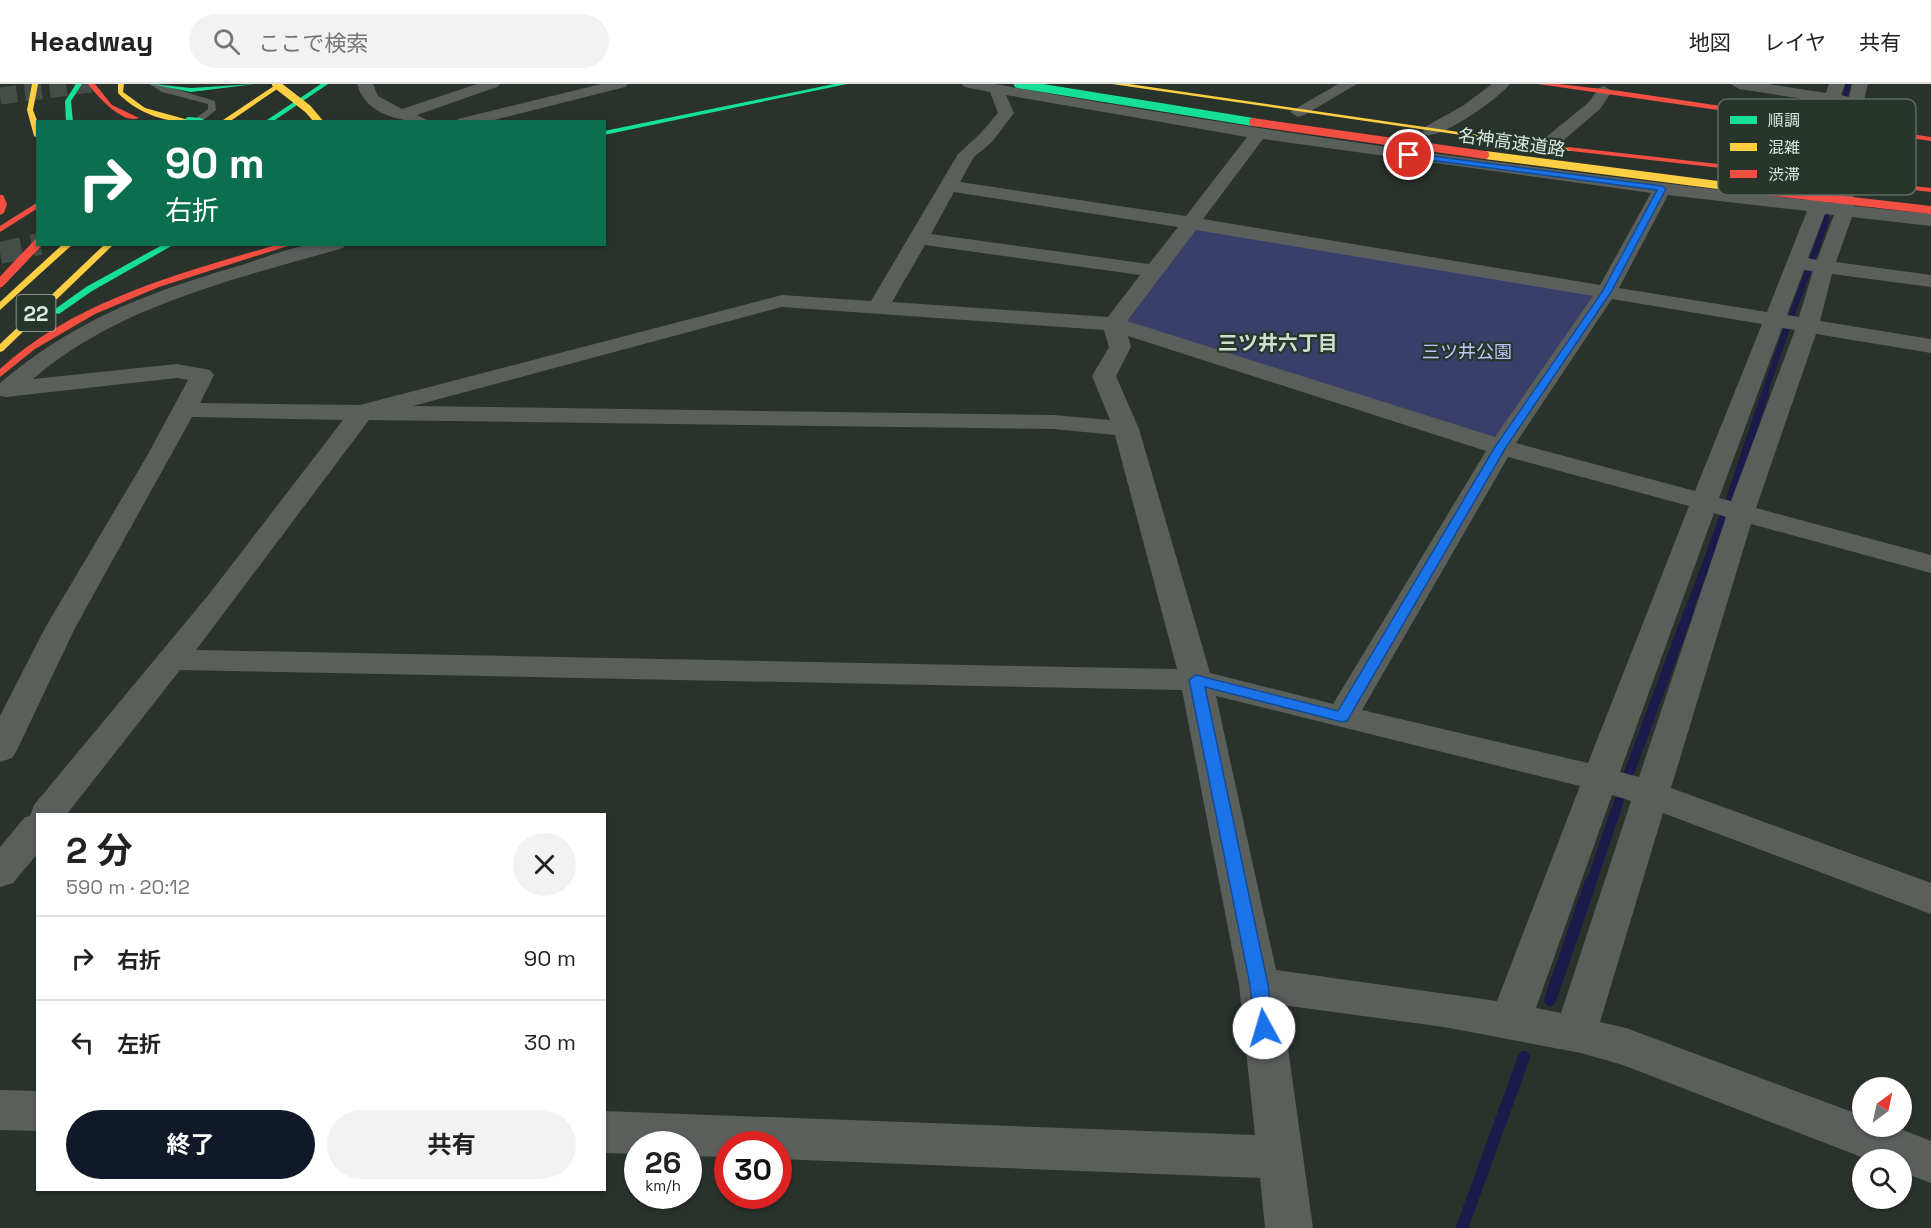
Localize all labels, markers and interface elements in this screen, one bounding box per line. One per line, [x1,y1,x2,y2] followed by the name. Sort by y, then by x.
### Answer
[189,14,609,68] search box
[30,23,153,59] text: Headway
[210,25,243,58] icon: search
[258,29,368,57] text: ここで検索
[1689,29,1731,56] text: 地図
[1764,29,1826,56] text: レイヤ
[1859,29,1901,56] text: 共有
[1718,99,1916,195] legend
[1768,110,1800,131] text: 順調
[1457,123,1567,161] street label: 名神高速道路
[1383,129,1434,180] pin
[165,137,265,190] text: 90 m
[1768,137,1800,158] text: 混雑
[1392,138,1425,171] icon: arrive
[66,144,144,222] icon: right
[1768,164,1800,185] text: 渋滞
[165,193,219,228] text: 右折
[16,295,56,331] road number: 22
[1218,330,1338,356] district label: 三ツ井六丁目
[1422,340,1512,363] park label: 三ツ井公園
[66,828,133,874] text: 2 分
[513,833,576,896] button: close
[66,874,190,900] text: 590 m · 20:12
[66,942,99,975] icon: right
[524,944,576,972] text: 90 m
[117,946,161,974] text: 右折
[1232,996,1296,1060] position arrow
[66,1026,99,1059] icon: left
[524,1028,576,1056] text: 30 m
[117,1030,161,1058] text: 左折
[1852,1077,1912,1137] north arrow
[1852,1077,1912,1209] map controls
[66,1110,315,1179] button: 終了
[327,1110,576,1179] button: 共有
[714,1131,792,1209] speed limit sign: 30
[645,1143,681,1182] text: 26
[1852,1149,1912,1209] button: search
[645,1176,681,1195] text: km/h

